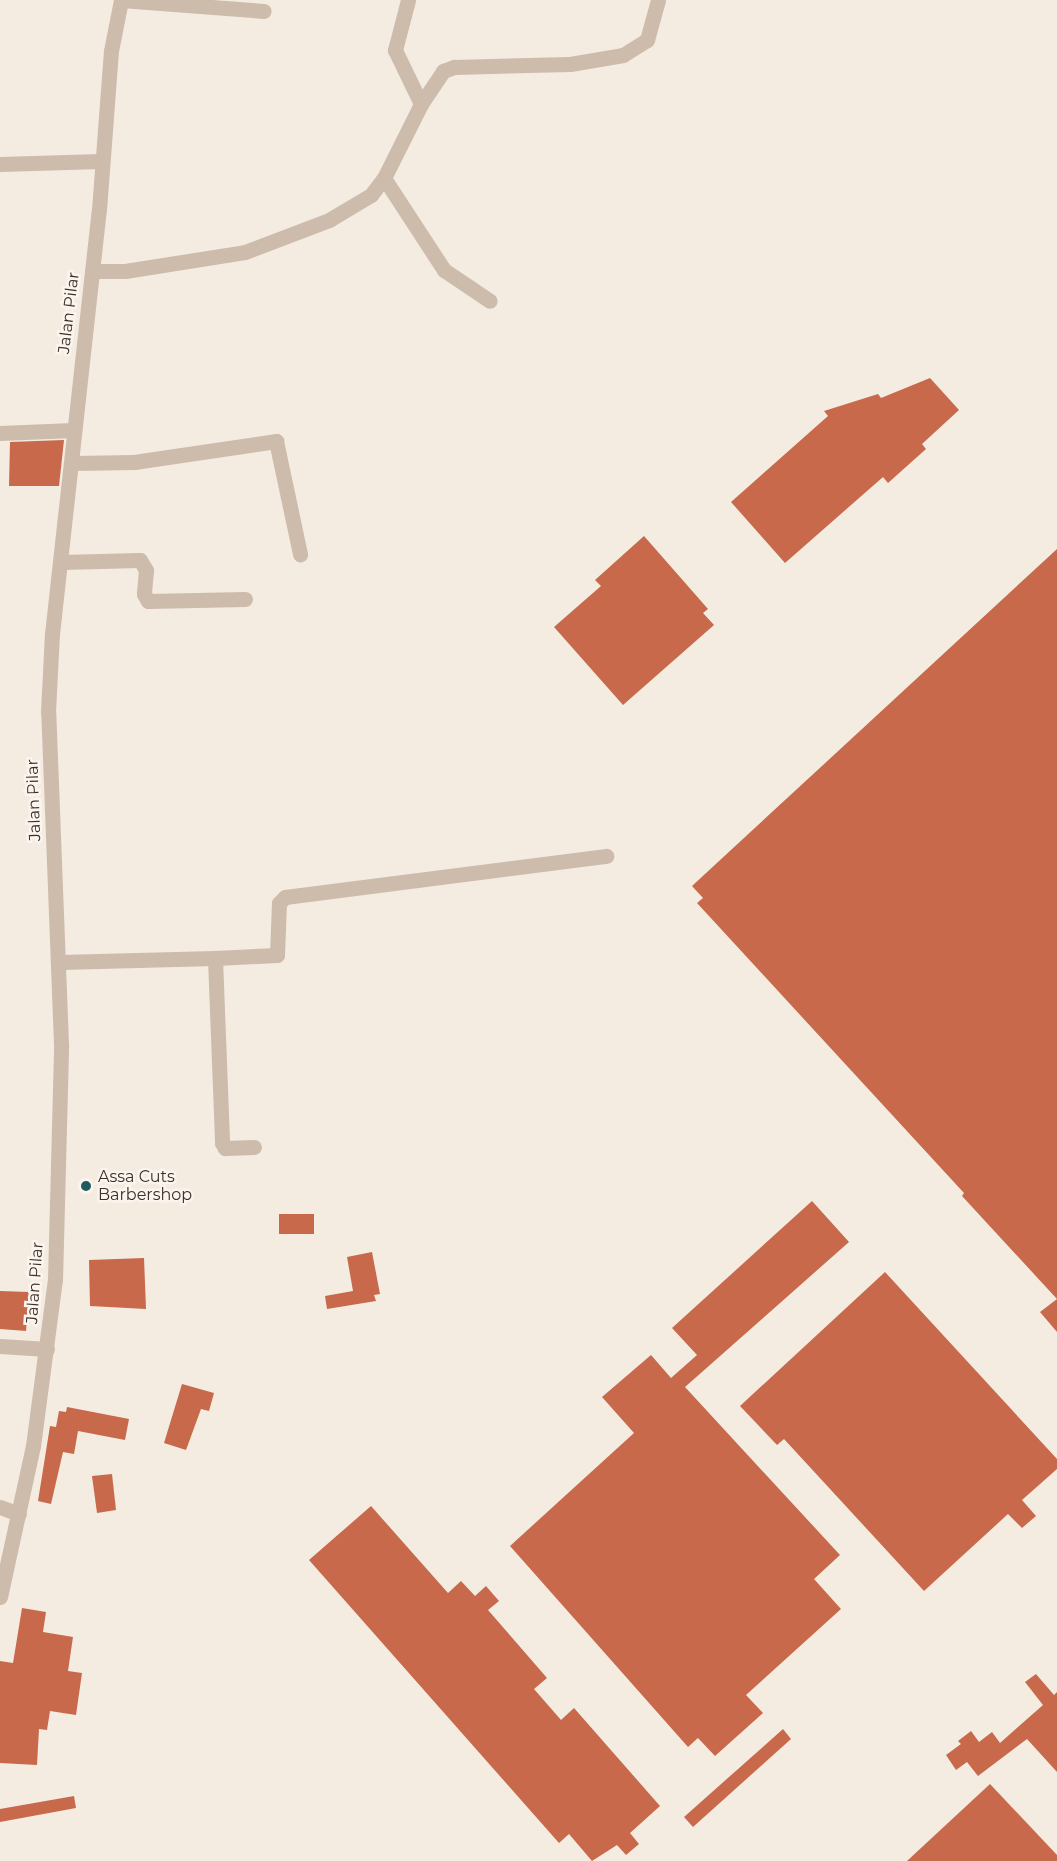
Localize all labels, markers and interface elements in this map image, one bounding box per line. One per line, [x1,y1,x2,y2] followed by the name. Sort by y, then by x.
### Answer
[54,271,84,355] street label: Jalan Pilar
[23,759,45,841] street label: Jalan Pilar
[98,1167,192,1205] place label: Assa Cuts Barbershop
[79,1179,93,1193] marker: Assa Cuts Barbershop
[23,1241,47,1325] street label: Jalan Pilar

